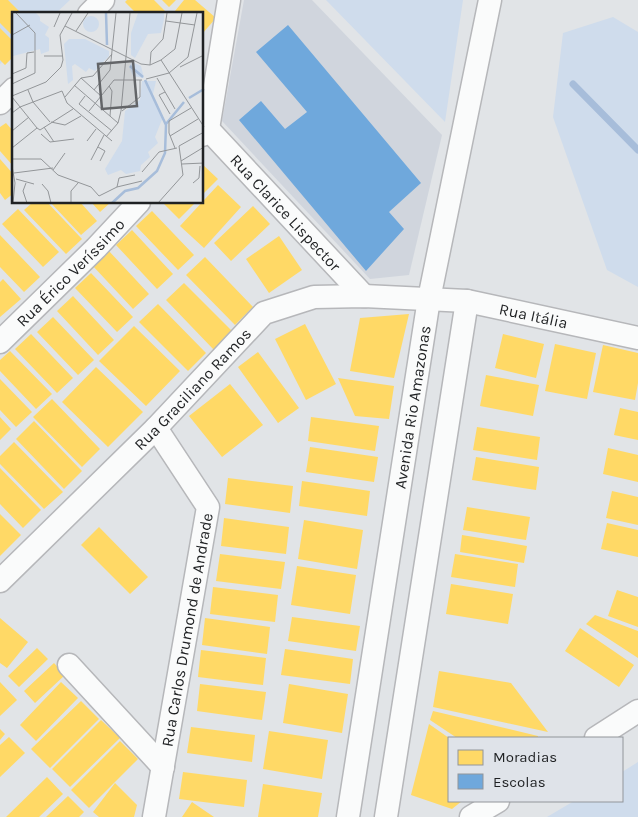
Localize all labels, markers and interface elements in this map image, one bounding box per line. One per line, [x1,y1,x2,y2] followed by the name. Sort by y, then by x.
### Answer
[12,12,204,204] inset map
[227,150,345,275] street label: Rua Clarice Lispector
[12,214,128,330] street label: Rua Érico Veríssimo
[498,299,570,332] street label: Rua Itália
[130,324,255,454] street label: Rua Graciliano Ramos
[390,324,434,490] street label: Avenida Rio Amazonas
[157,511,216,748] street label: Rua Carlos Drumond de Andrade
[448,737,623,802] legend
[493,748,557,766] text: Moradias
[493,773,546,791] text: Escolas

